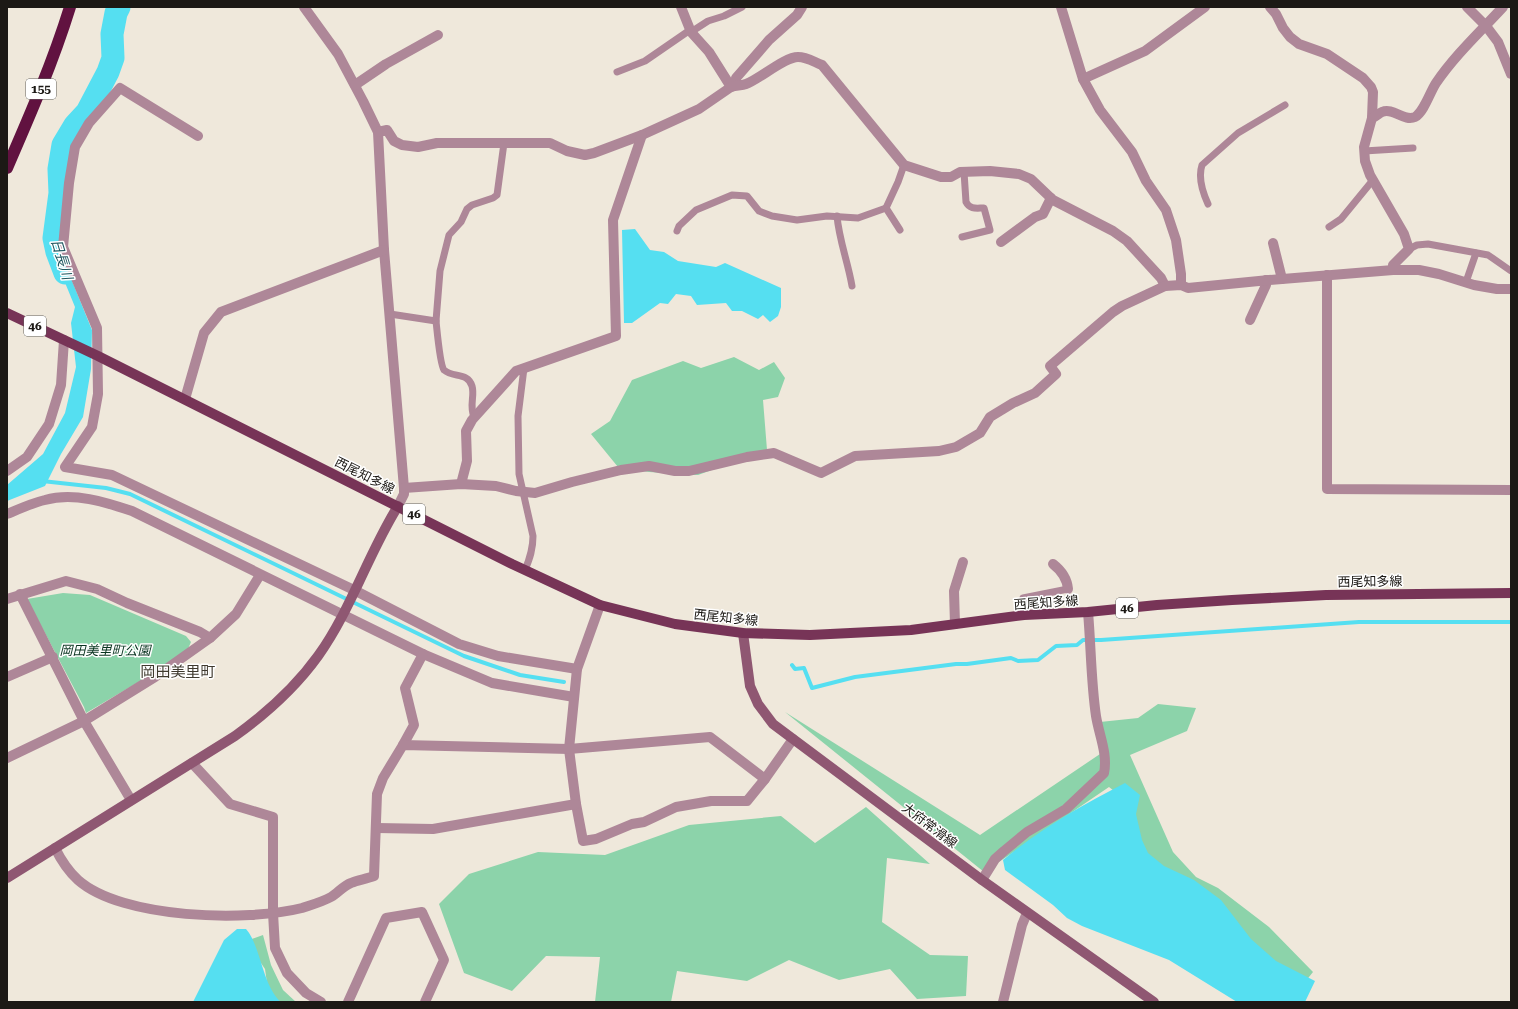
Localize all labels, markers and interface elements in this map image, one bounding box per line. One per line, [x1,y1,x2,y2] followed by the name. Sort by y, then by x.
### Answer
[26,79,56,99] road number: 155
[48,237,76,283] water label: 日長川
[24,316,46,336] road number: 46
[332,454,397,497] street label: 西尾知多線
[403,504,425,524] road number: 46
[1337,573,1403,590] street label: 西尾知多線
[1013,593,1079,612] street label: 西尾知多線
[1116,598,1138,618] road number: 46
[693,607,759,628] street label: 西尾知多線
[59,643,152,658] park label: 岡田美里町公園
[140,663,216,681] district label: 岡田美里町
[899,800,960,851] street label: 大府常滑線

